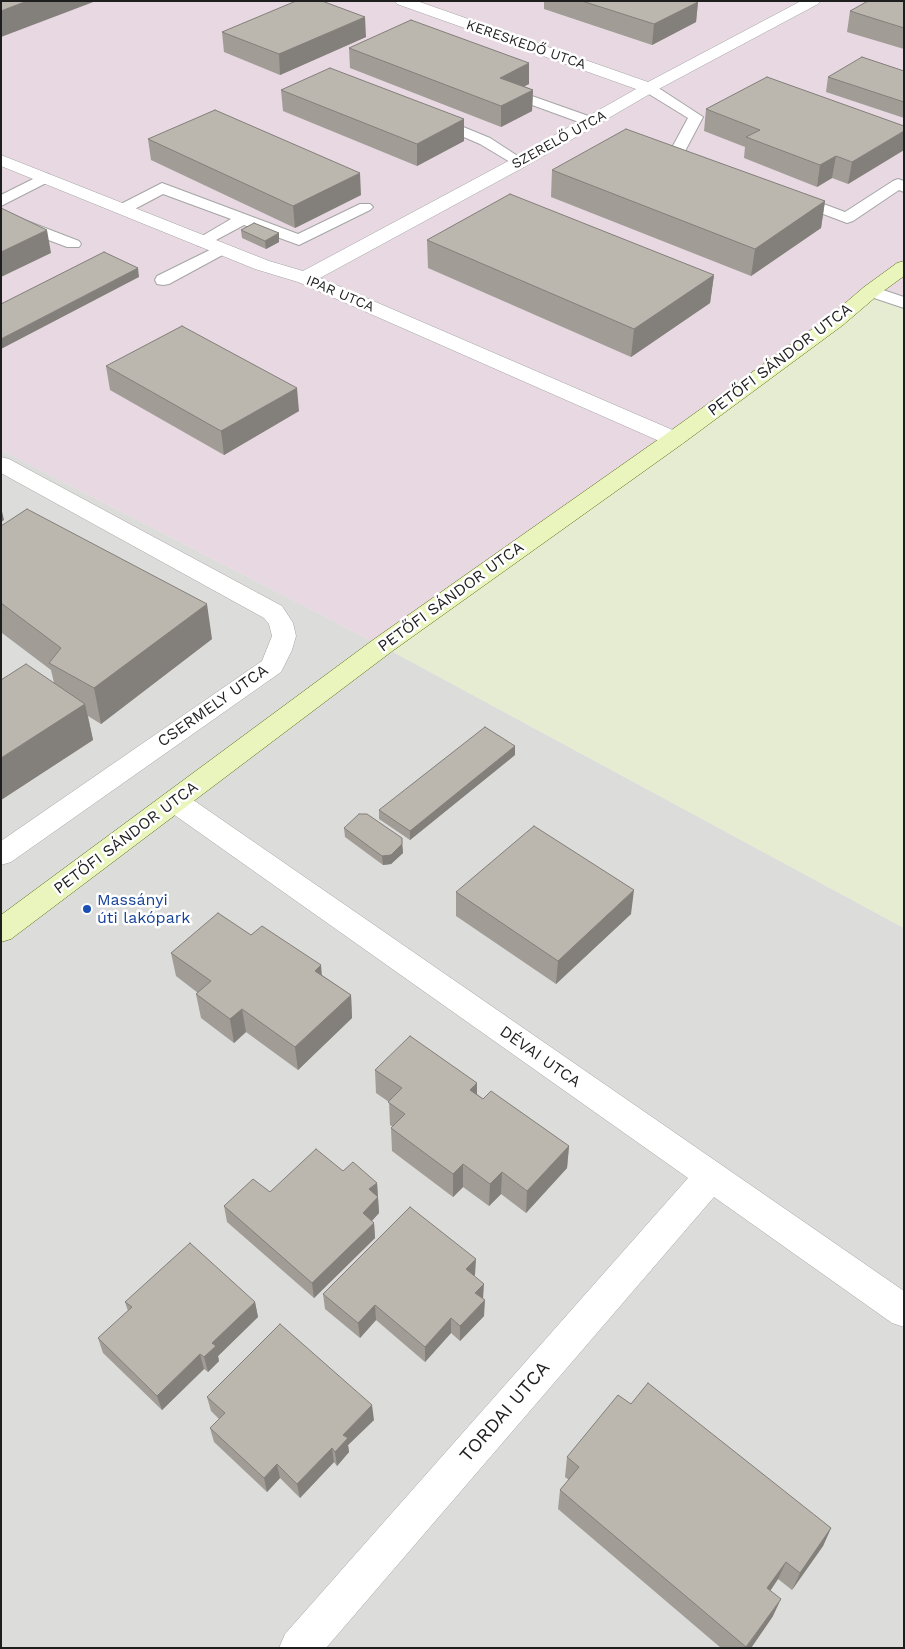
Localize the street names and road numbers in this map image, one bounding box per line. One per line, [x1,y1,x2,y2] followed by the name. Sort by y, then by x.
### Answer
[464,17,588,73] street label: KERESKEDŐ UTCA
[509,107,609,173] street label: SZERELŐ UTCA
[303,272,377,316] street label: IPAR UTCA
[704,300,856,420] street label: PETŐFI SÁNDOR UTCA
[374,538,528,656] street label: PETŐFI SÁNDOR UTCA
[154,661,272,751] street label: CSERMELY UTCA
[50,778,202,898] street label: PETŐFI SÁNDOR UTCA
[496,1022,584,1092] street label: DÉVAI UTCA
[455,1357,555,1467] street label: TORDAI UTCA

